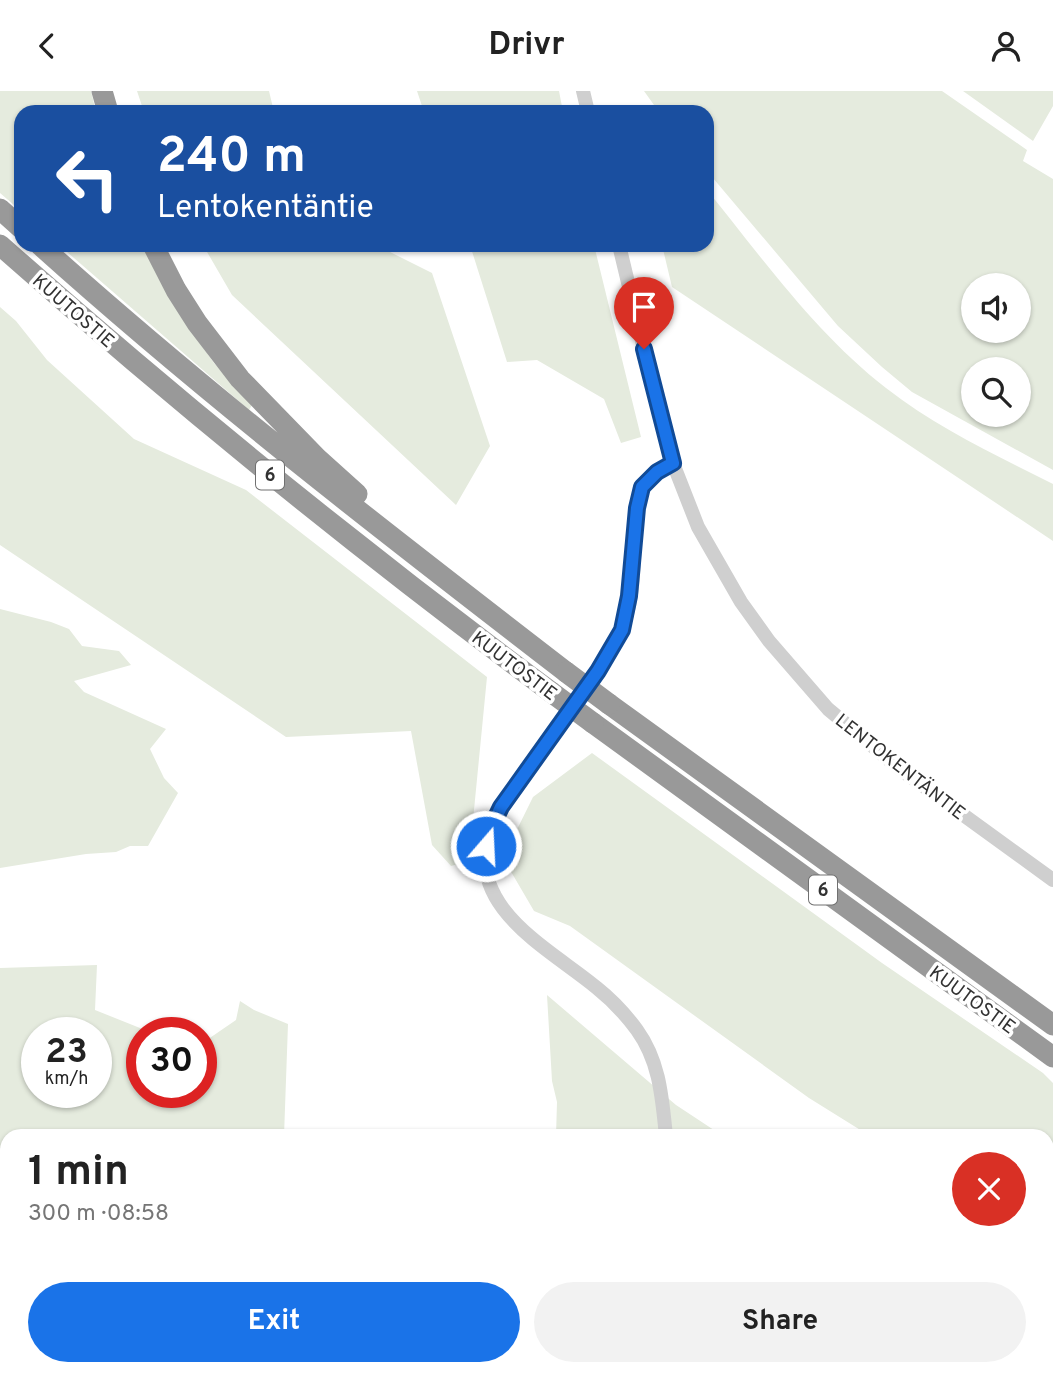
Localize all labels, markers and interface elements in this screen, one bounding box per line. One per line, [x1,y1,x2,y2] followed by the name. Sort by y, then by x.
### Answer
[488,26,565,66] text: Drivr
[28,27,66,65] icon: back
[987,27,1025,65] icon: person
[157,128,306,190] text: 240 m
[42,133,133,224] icon: left
[157,189,374,229] text: Lentokentäntie
[27,269,119,354] street label: KUUTOSTIE
[961,273,1031,427] map controls
[961,273,1031,343] button: sound
[614,277,674,349] pin
[625,288,663,326] icon: arrive
[961,357,1031,427] button: search
[256,461,284,489] road number: 6
[466,627,561,707] street label: KUUTOSTIE
[830,708,970,826] street label: LENTOKENTÄNTIE
[449,809,523,883] position arrow
[809,875,837,905] road number: 6
[924,961,1020,1040] street label: KUUTOSTIE
[126,1017,217,1108] speed limit sign: 30
[45,1031,88,1075] text: 23
[45,1068,88,1091] text: km/h
[28,1147,129,1200] text: 1 min
[952,1152,1026,1226] button: close
[28,1200,169,1229] text: 300 m · 08:58
[28,1282,520,1362] button: Exit
[534,1282,1026,1362] button: Share

